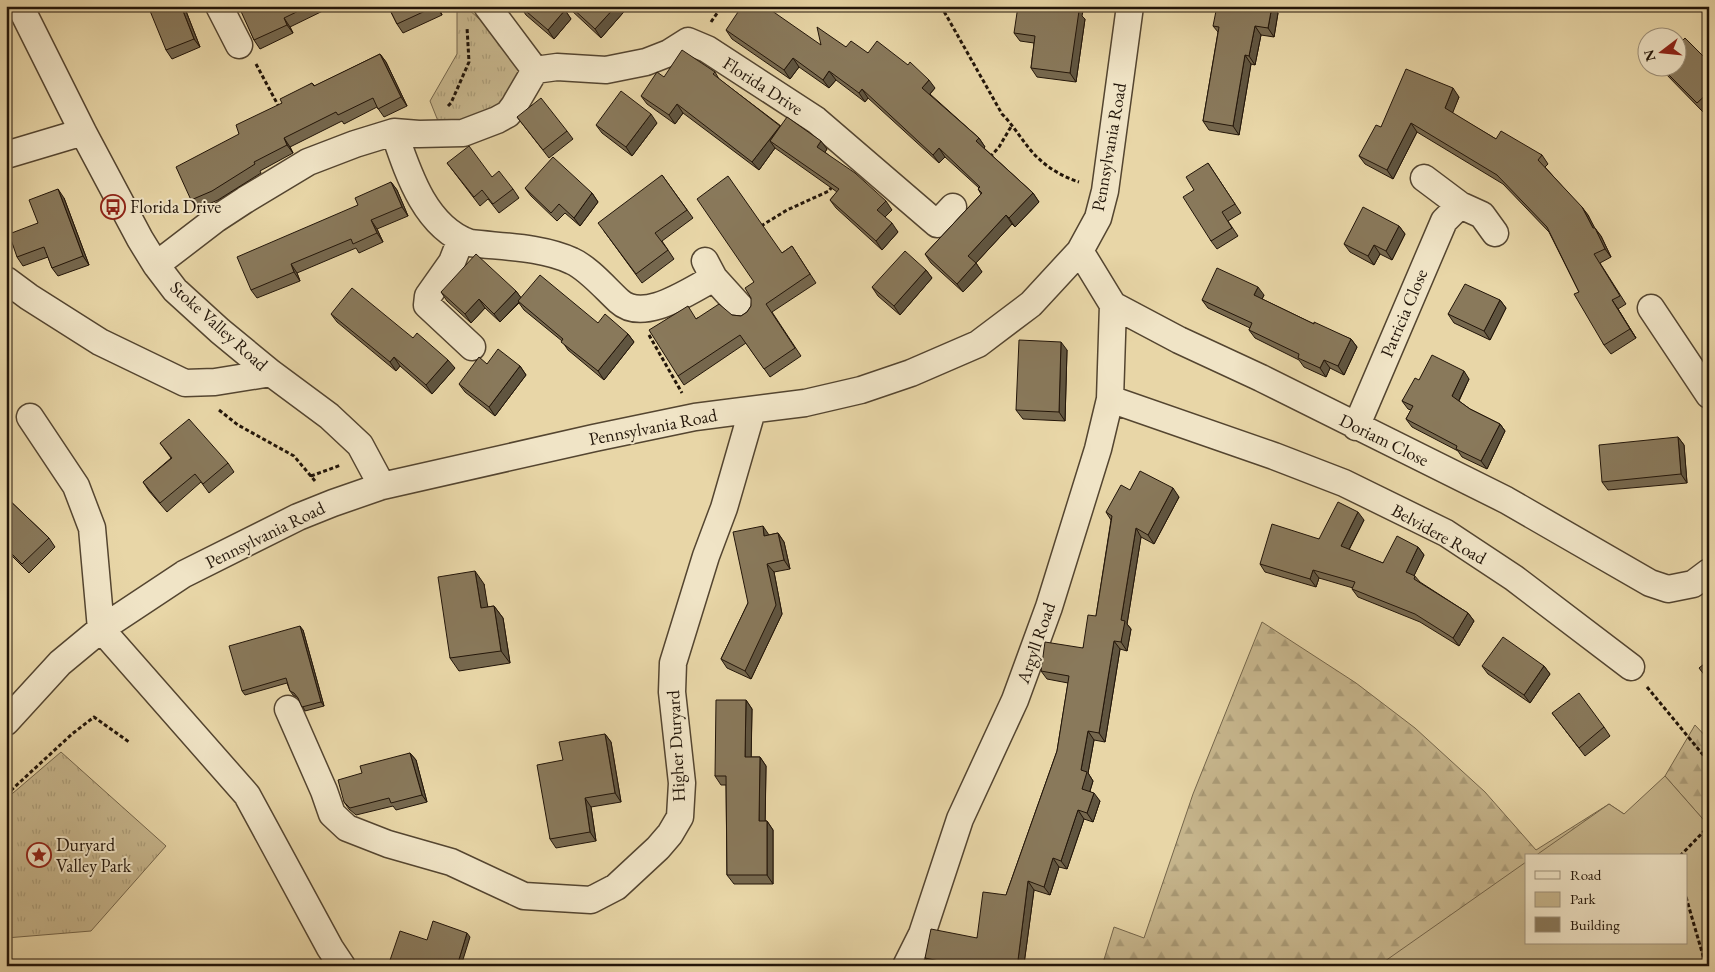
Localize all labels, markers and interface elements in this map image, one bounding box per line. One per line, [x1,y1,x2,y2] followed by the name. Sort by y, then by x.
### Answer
[1638,28,1688,78] north arrow
[1639,47,1660,64] text: N
[719,51,808,120] street label: Florida Drive
[1086,80,1131,213] street label: Pennsylvania Road
[100,194,126,220] bus stop icon: Florida Drive
[130,195,221,218] place label: Florida Drive
[1375,265,1432,360] street label: Patricia Close
[166,276,274,376] street label: Stoke Valley Road
[587,403,720,450] street label: Pennsylvania Road
[1336,408,1433,471] street label: Doriam Close
[201,495,329,573] street label: Pennsylvania Road
[1388,498,1491,569] street label: Belvidere Road
[1011,598,1060,687] street label: Argyll Road
[661,689,690,802] street label: Higher Duryard
[56,833,132,877] place label: Duryard Valley Park
[26,842,52,868] place icon: Duryard Valley Park
[1525,854,1688,944] legend
[1570,865,1602,884] text: Road
[1570,889,1597,908] text: Park
[1570,915,1620,934] text: Building

